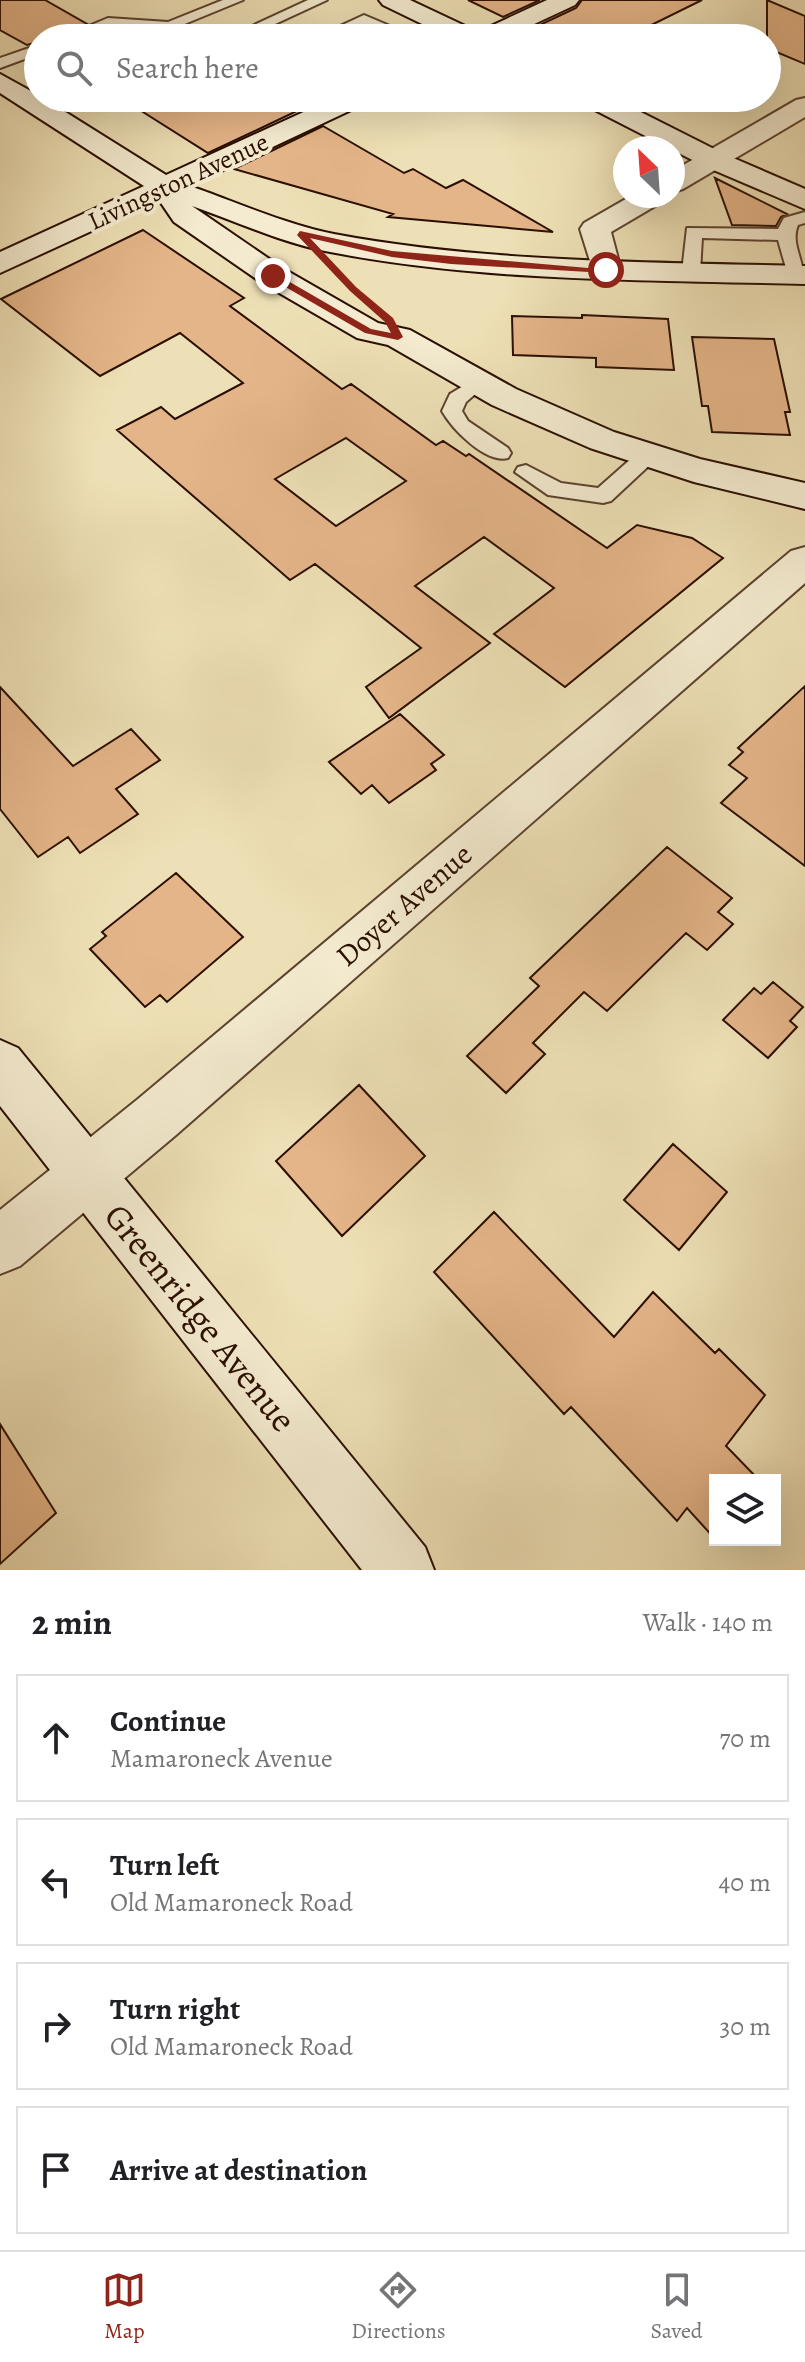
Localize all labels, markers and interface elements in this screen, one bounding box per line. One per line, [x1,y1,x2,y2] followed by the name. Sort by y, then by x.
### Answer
[24,24,781,112] search box
[52,46,96,90] icon: search
[116,48,259,88] text: Search here
[82,124,274,239] street label: Livingston Avenue
[613,136,685,208] north arrow
[588,252,624,288] route start
[255,258,291,294] route end
[327,835,481,975] street label: Doyer Avenue
[93,1193,308,1442] street label: Greenridge Avenue
[709,1474,781,1546] map controls
[709,1474,781,1546] button: layers
[32,1599,112,1646] text: 2 min
[643,1605,773,1640] text: Walk · 140 m
[110,1701,226,1741] text: Continue
[34,1716,78,1760] icon: ahead
[719,1721,771,1756] text: 70 m
[110,1741,333,1776] text: Mamaroneck Avenue
[110,1845,219,1885] text: Turn left
[34,1860,78,1904] icon: left
[719,1865,771,1900] text: 40 m
[110,1885,353,1920] text: Old Mamaroneck Road
[110,1989,240,2029] text: Turn right
[34,2004,78,2048] icon: right
[720,2009,771,2044] text: 30 m
[110,2029,353,2064] text: Old Mamaroneck Road
[34,2148,78,2192] icon: arrive
[110,2150,367,2190] text: Arrive at destination
[102,2268,146,2346] tab: Map
[351,2268,446,2346] tab: Directions
[650,2268,703,2346] tab: Saved

